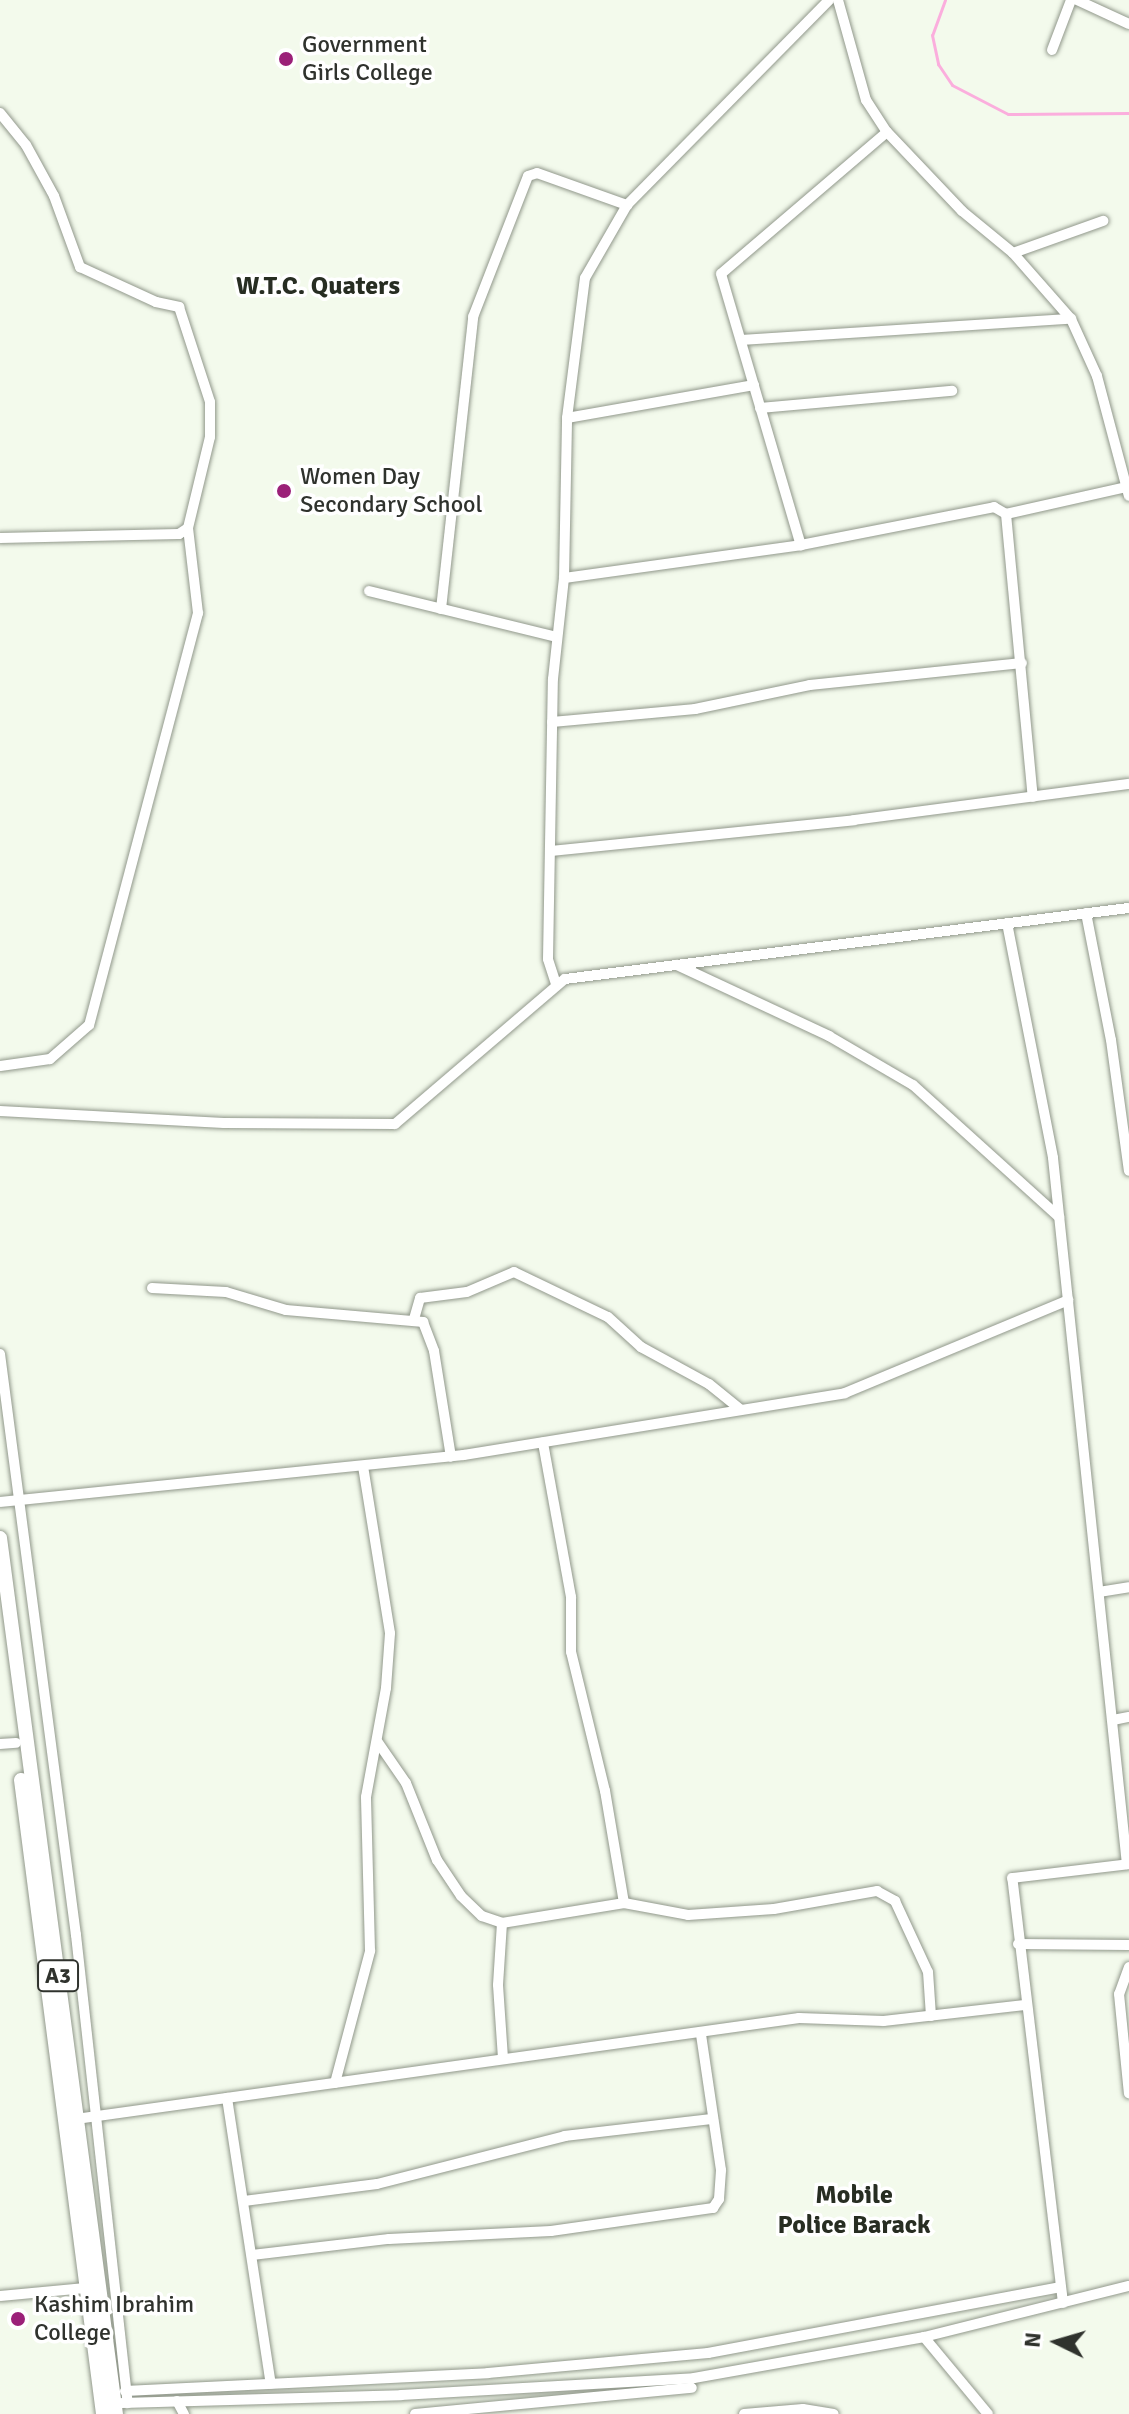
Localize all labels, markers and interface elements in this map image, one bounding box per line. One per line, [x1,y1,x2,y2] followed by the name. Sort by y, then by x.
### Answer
[302,31,433,87] place label: Government Girls College
[277,50,295,68] marker: Government Girls College
[236,271,400,303] district label: W.T.C. Quaters
[300,463,483,519] place label: Women Day Secondary School
[275,482,293,500] marker: Women Day Secondary School
[36,1958,80,1994] road number: A3
[777,2180,931,2242] district label: Mobile Police Barack
[34,2291,194,2347] place label: Kashim Ibrahim College
[1017,2302,1097,2382] north arrow
[9,2310,27,2328] marker: Kashim Ibrahim College
[1018,2331,1047,2349] text: N

